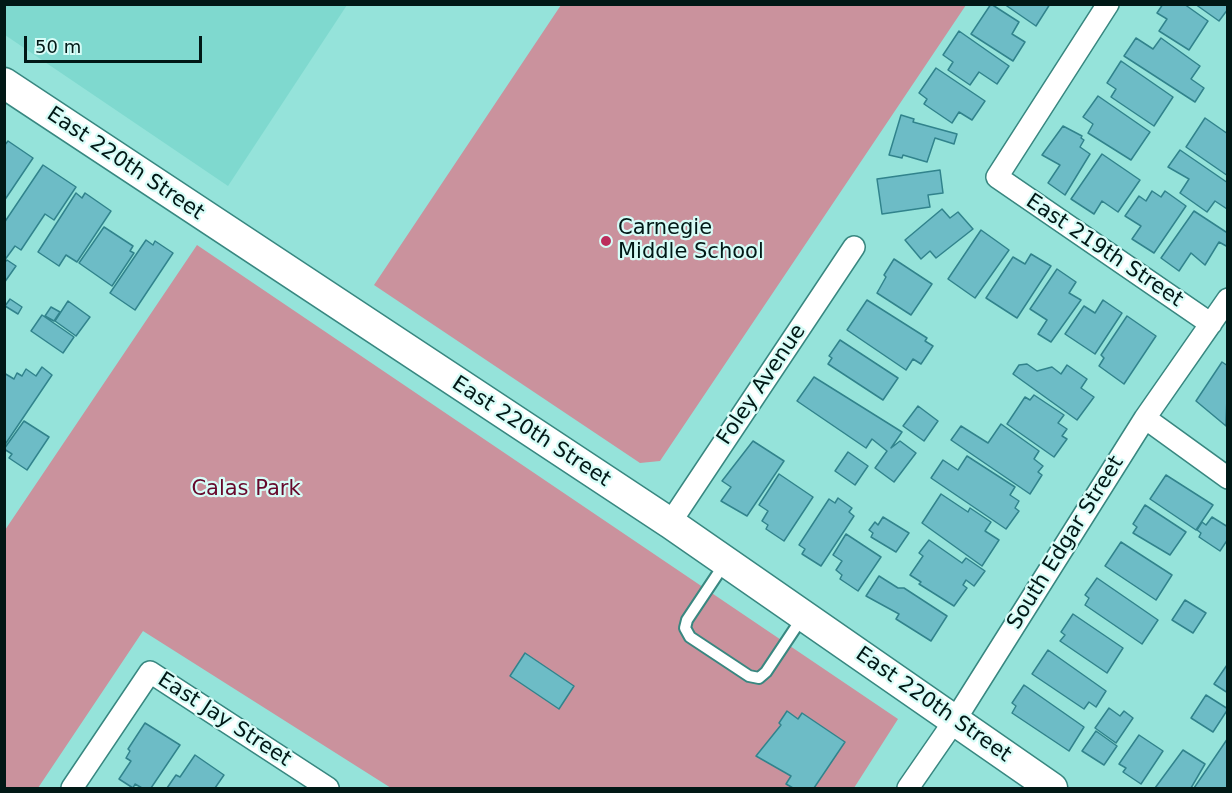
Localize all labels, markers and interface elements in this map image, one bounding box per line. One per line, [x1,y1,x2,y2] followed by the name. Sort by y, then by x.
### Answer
[27,24,206,62] scale bar
[35,36,81,57] text: 50 m
[42,102,208,226] street label: East 220th Street
[1021,189,1187,313] street label: East 219th Street
[618,216,764,266] place label: Carnegie Middle School
[599,234,613,248] marker: Carnegie Middle School
[712,320,812,450] street label: Foley Avenue
[447,371,615,493] street label: East 220th Street
[1002,452,1130,634] street label: South Edgar Street
[191,477,301,503] park label: Calas Park
[850,642,1016,768] street label: East 220th Street
[153,668,295,772] street label: East Jay Street

